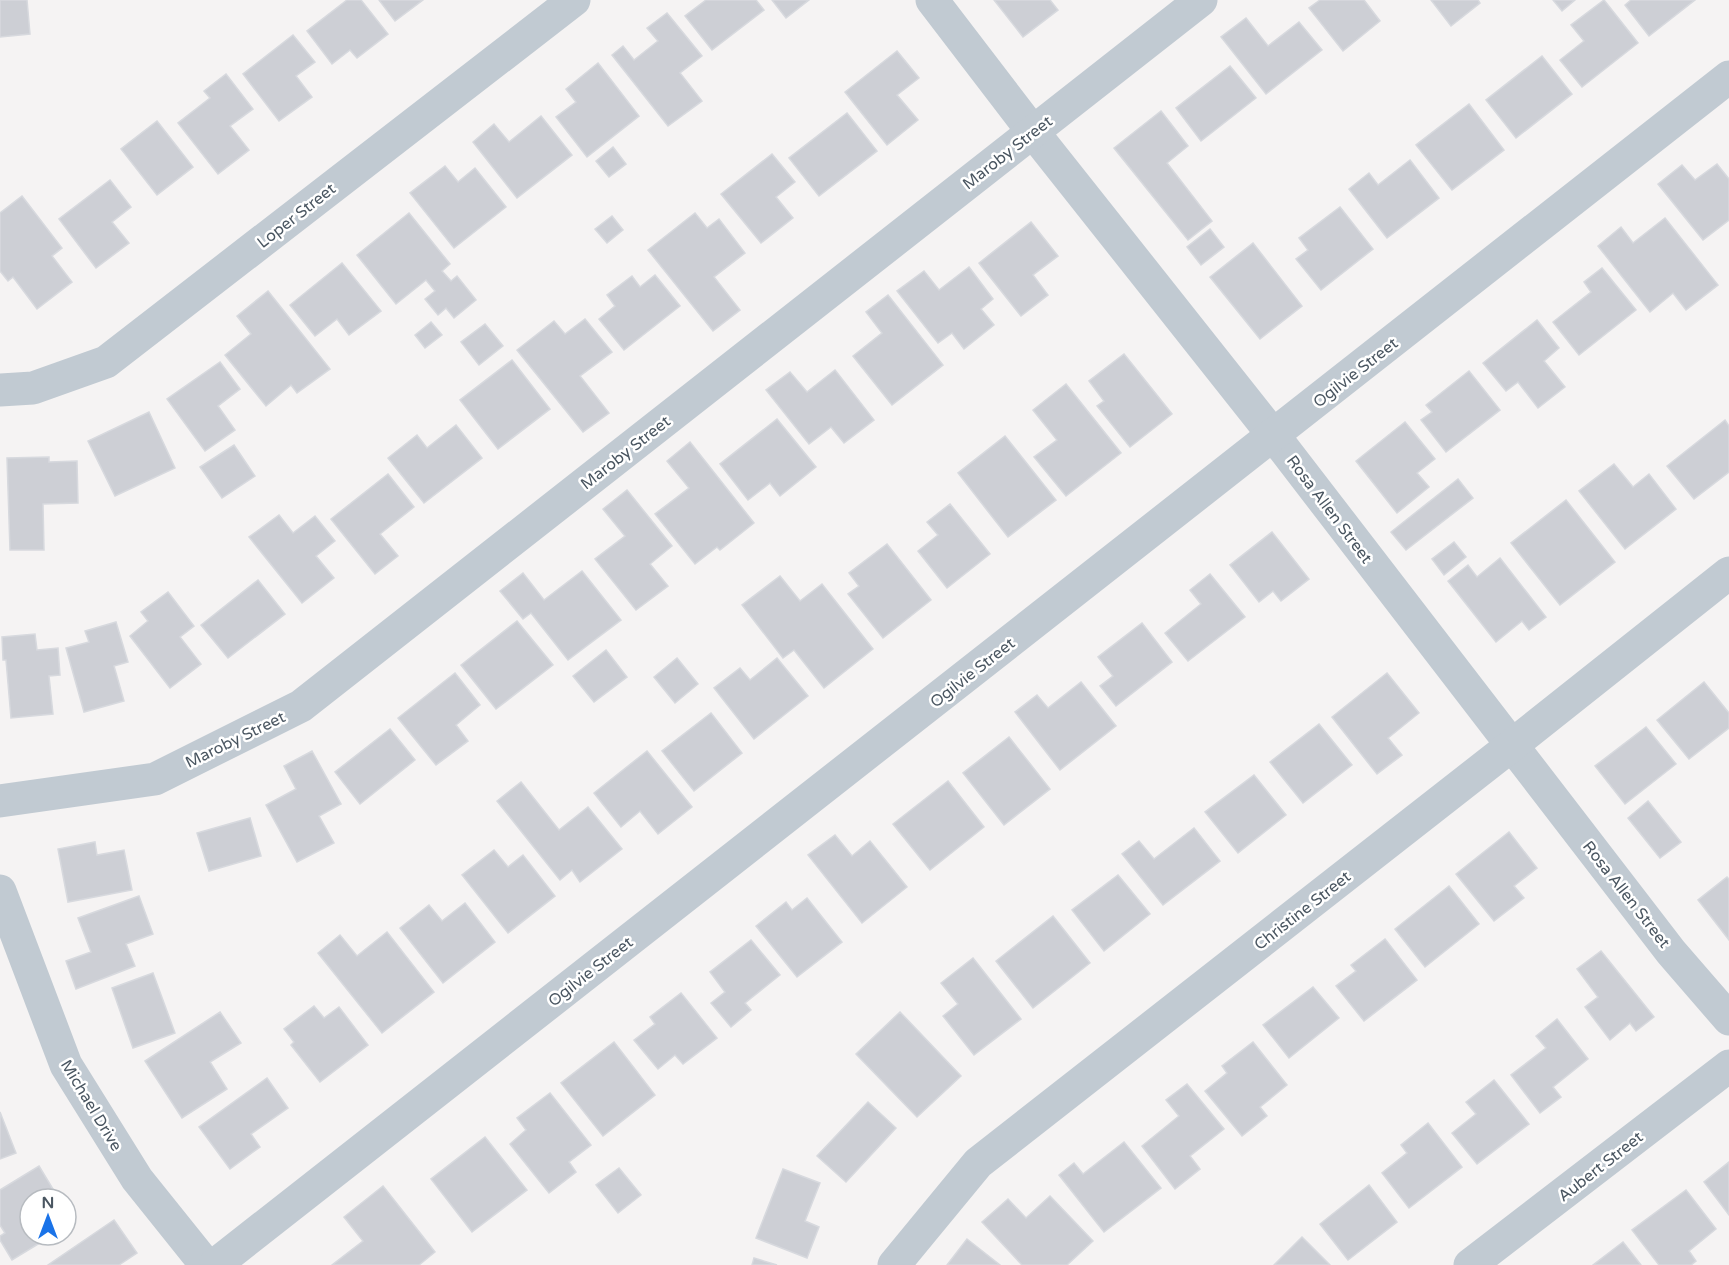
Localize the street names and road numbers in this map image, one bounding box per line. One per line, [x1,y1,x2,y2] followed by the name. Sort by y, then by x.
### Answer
[959,111,1057,194] street label: Maroby Street
[253,179,340,253] street label: Loper Street
[1309,333,1402,412] street label: Ogilvie Street
[577,411,675,494] street label: Maroby Street
[1282,451,1376,568] street label: Rosa Allen Street
[926,633,1019,712] street label: Ogilvie Street
[182,707,289,773] street label: Maroby Street
[1578,837,1674,952] street label: Rosa Allen Street
[1250,867,1355,955] street label: Christine Street
[544,932,637,1011] street label: Ogilvie Street
[56,1056,126,1155] street label: Michael Drive
[1554,1127,1647,1206] street label: Aubert Street

